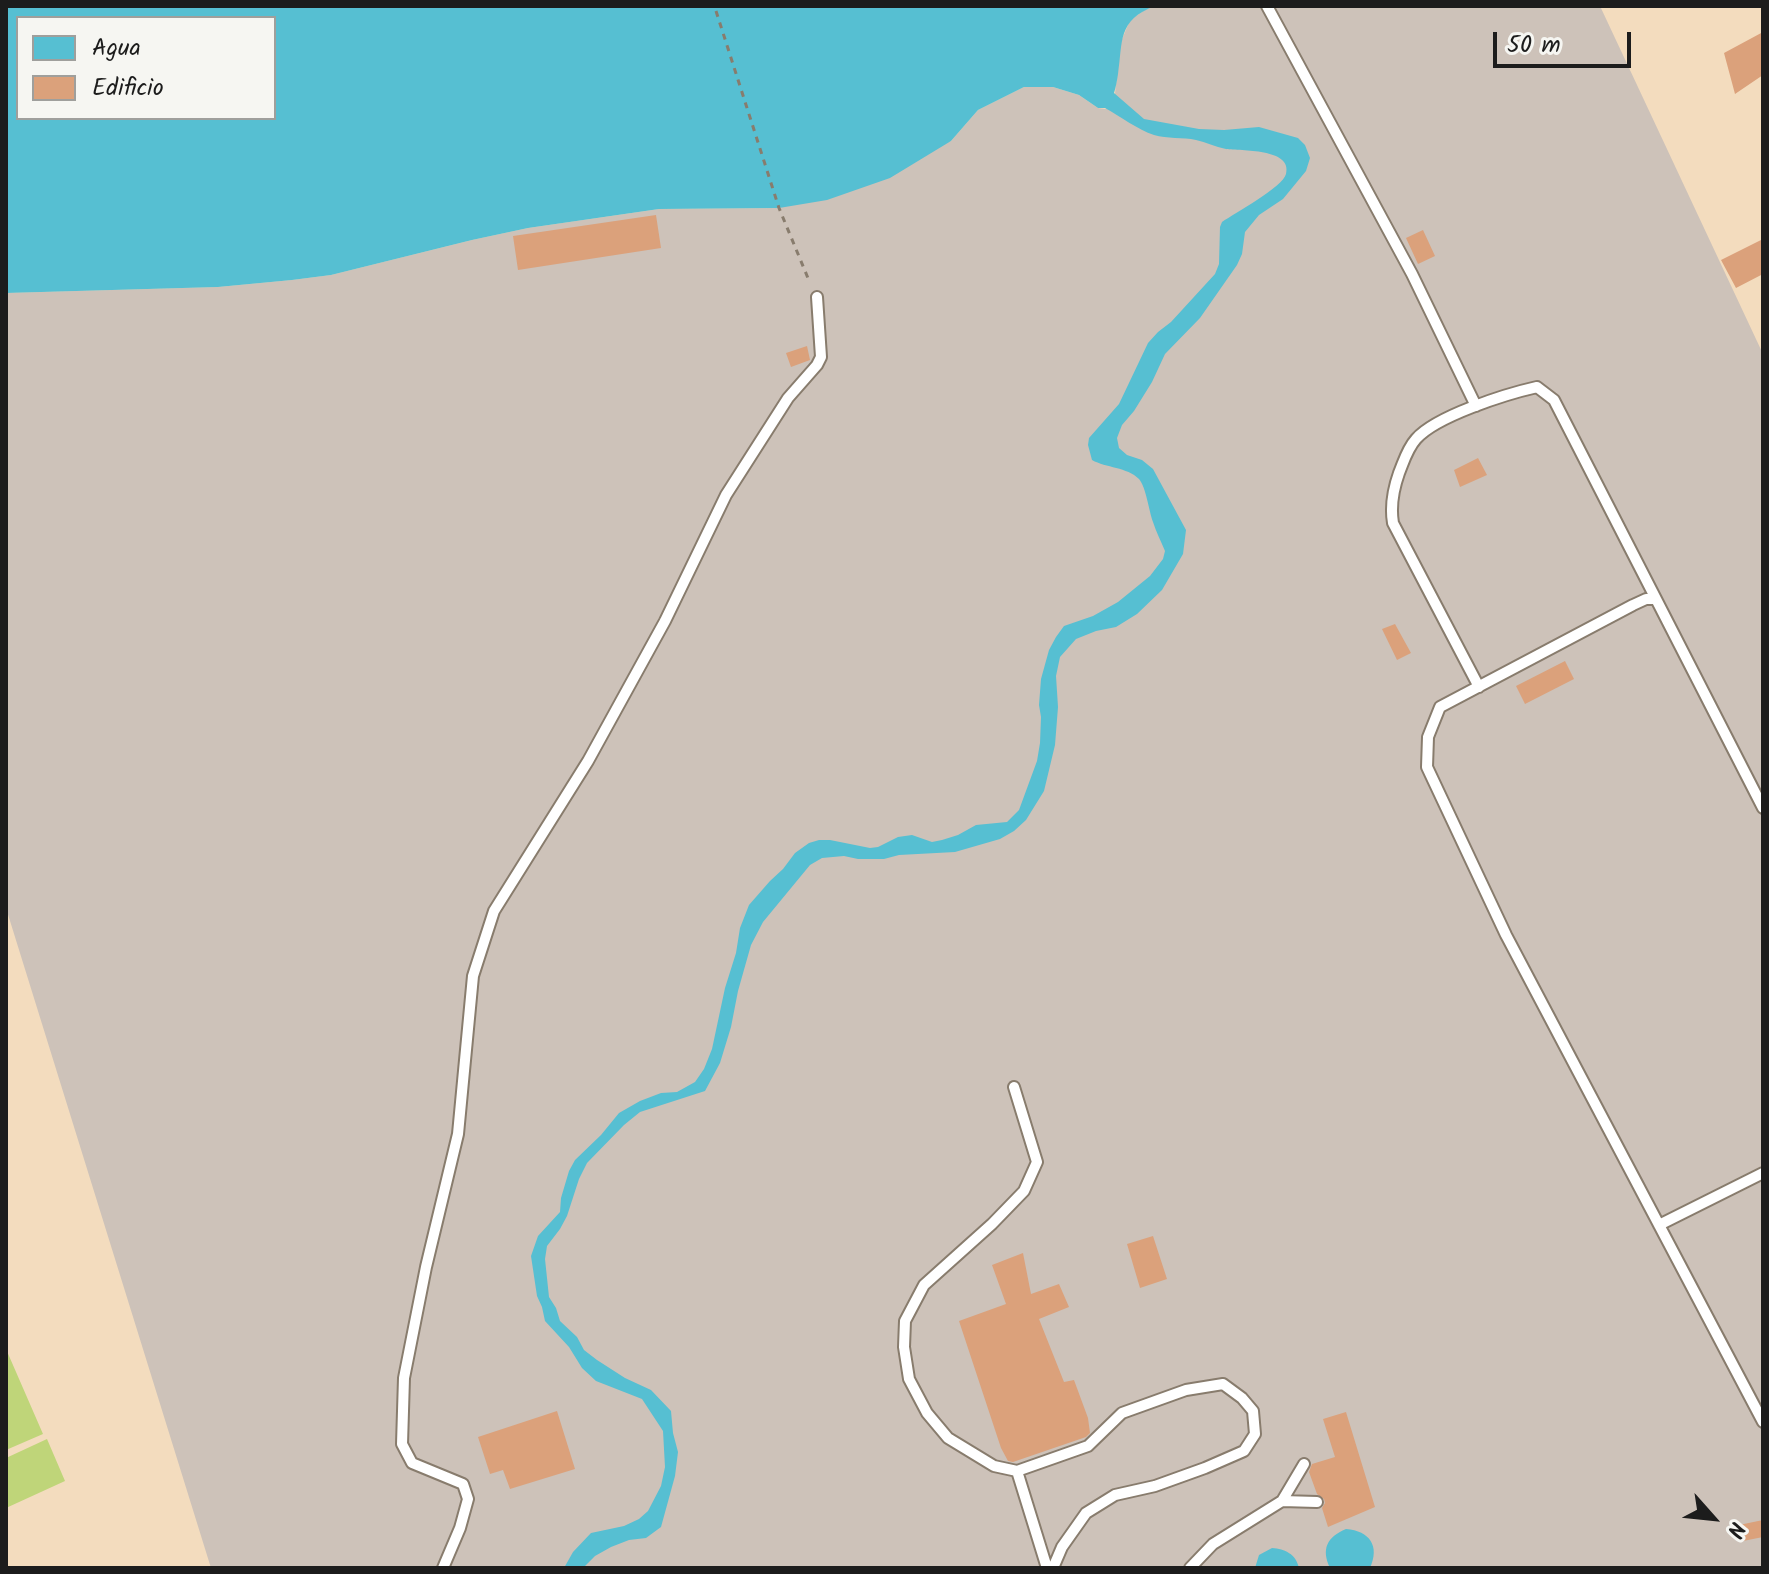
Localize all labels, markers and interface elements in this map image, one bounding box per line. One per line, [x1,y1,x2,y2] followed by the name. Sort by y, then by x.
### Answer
[16,16,276,120] legend
[1497,16,1635,66] scale bar
[1507,26,1561,65] text: 50 m
[92,29,141,68] text: Agua
[92,69,164,108] text: Edificio
[1673,1478,1753,1558] north arrow
[1716,1515,1754,1543] text: N

